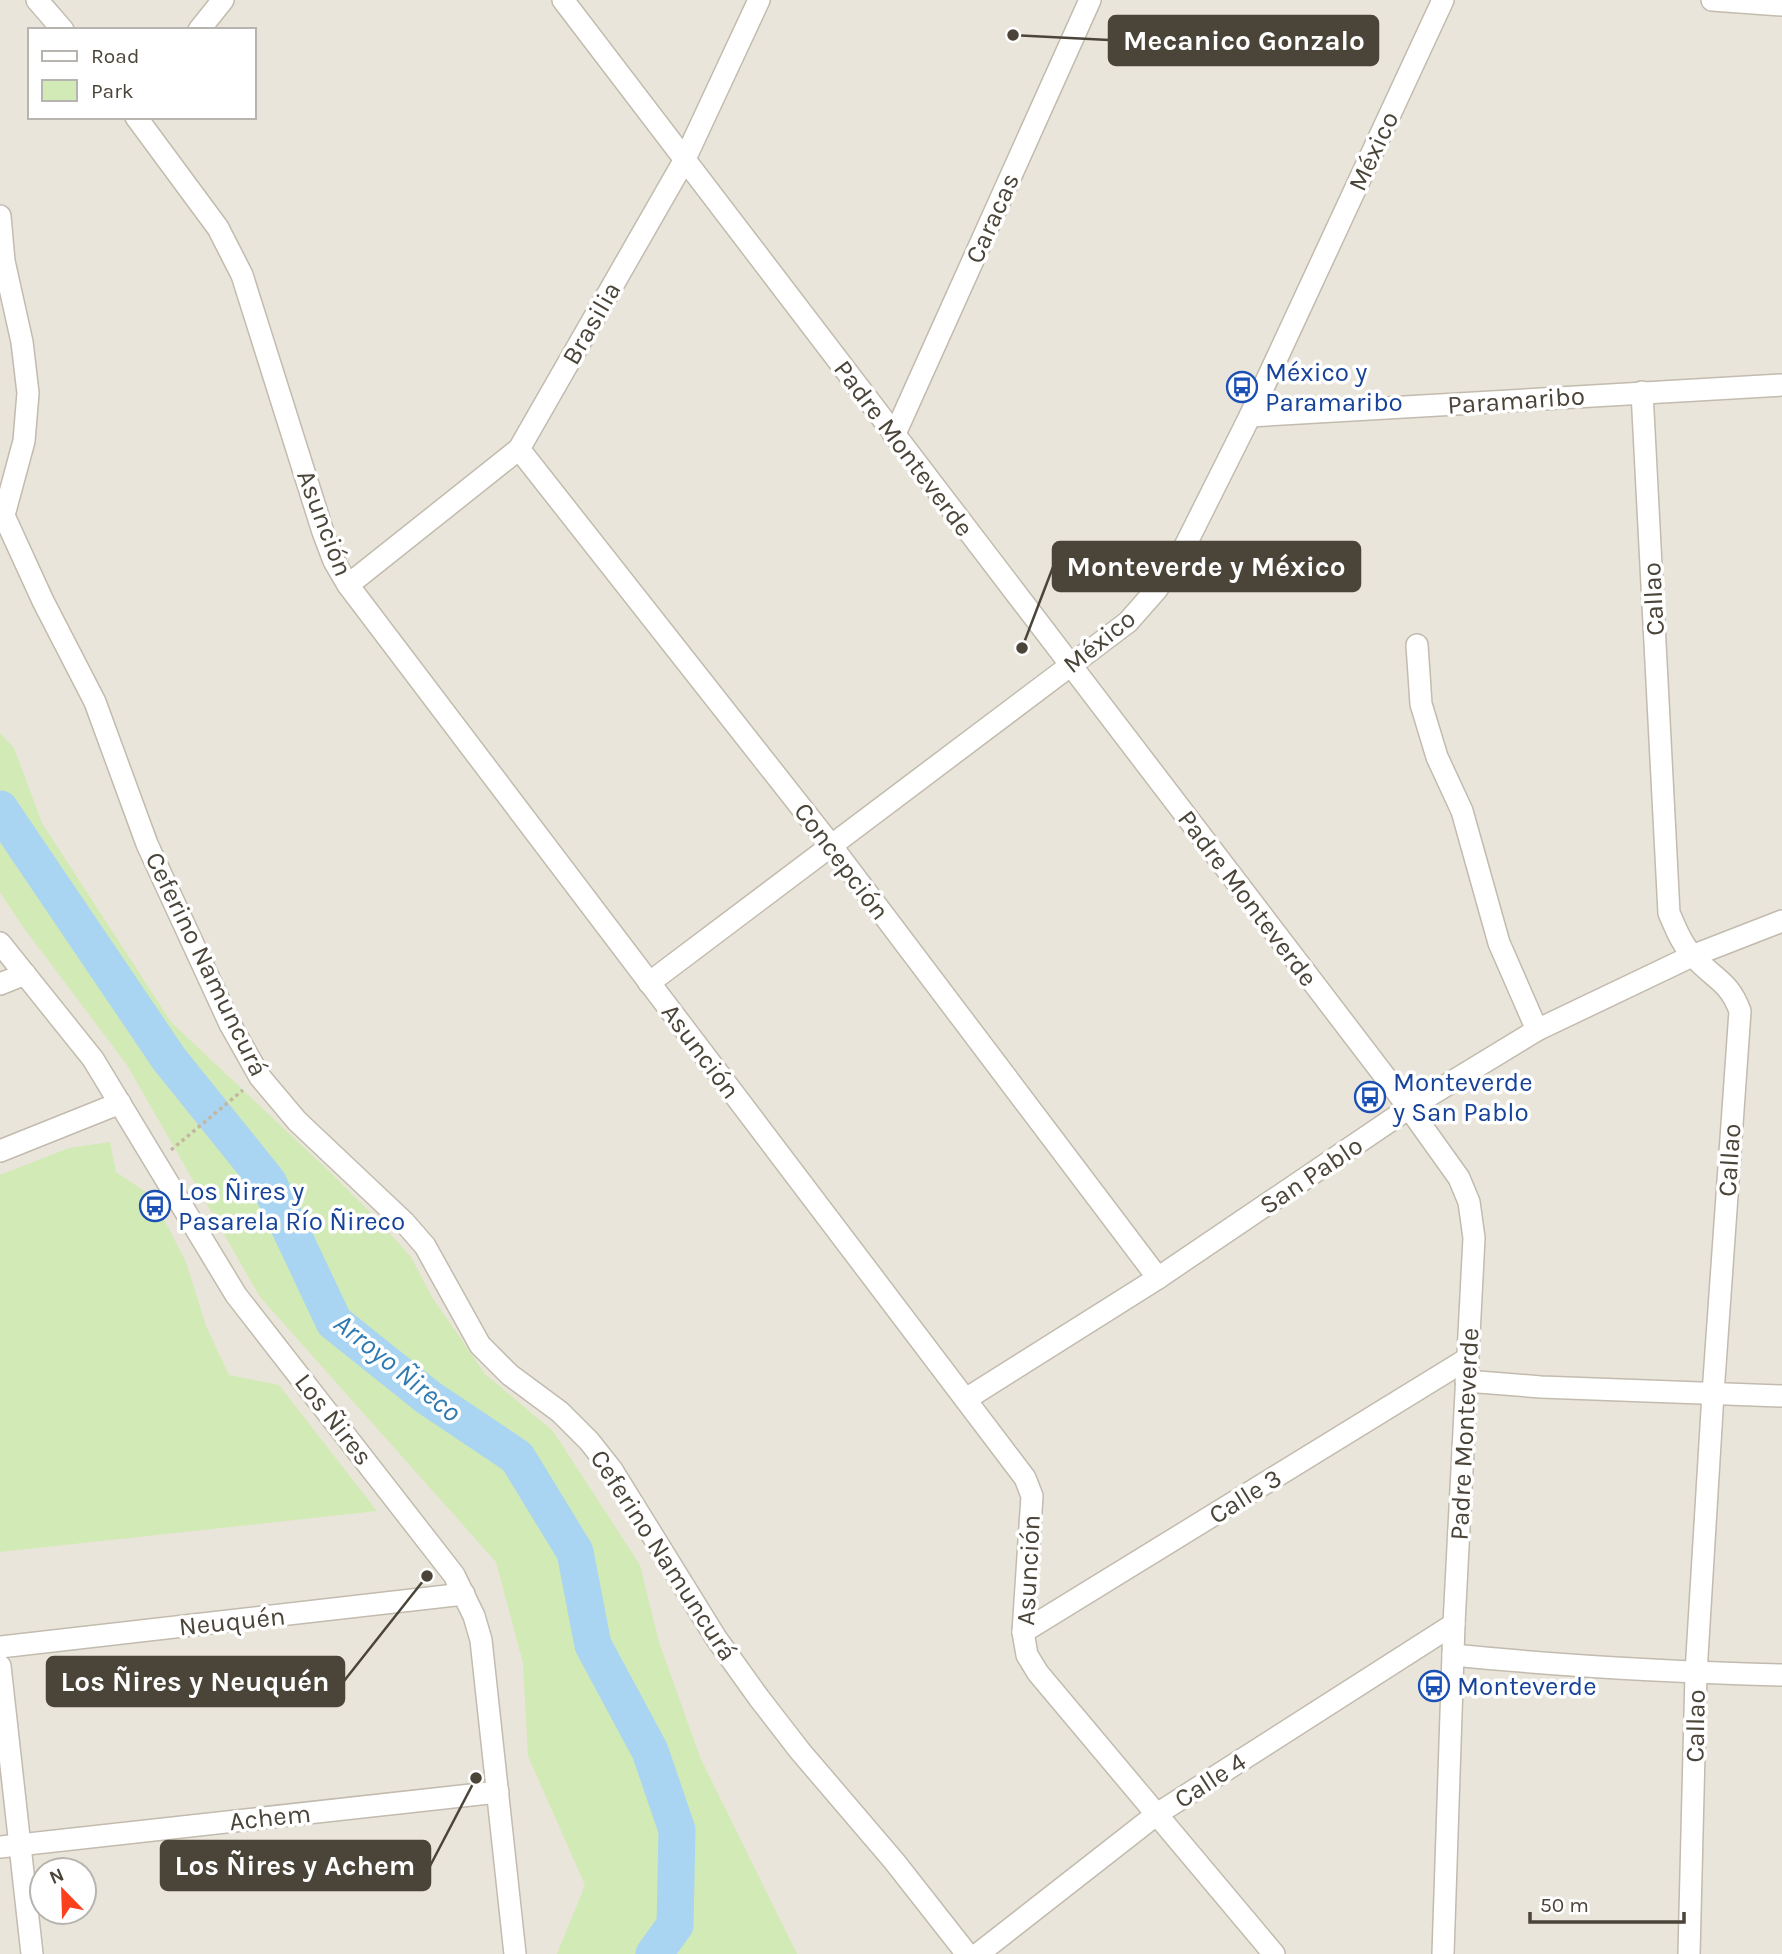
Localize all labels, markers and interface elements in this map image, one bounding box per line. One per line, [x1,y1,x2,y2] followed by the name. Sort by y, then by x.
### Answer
[1109,16,1378,65] callout: Mecanico Gonzalo
[1123,24,1365,57] text: Mecanico Gonzalo
[28,28,256,119] legend
[91,44,139,68] text: Road
[91,79,134,103] text: Park
[1342,107,1405,196] street label: México
[959,168,1026,268] street label: Caracas
[555,276,628,370] street label: Brasilia
[827,354,980,543] street label: Padre Monteverde
[1265,357,1403,418] place label: México y Paramaribo
[1225,370,1259,404] bus stop icon: México y Paramaribo
[1446,380,1586,421] street label: Paramaribo
[290,466,359,581] street label: Asunción
[1053,542,1360,591] callout: Monteverde y México
[1066,550,1346,583] text: Monteverde y México
[1636,562,1671,636] street label: Callao
[1057,603,1142,680] street label: México
[787,797,896,926] street label: Concepción
[1171,804,1324,993] street label: Padre Monteverde
[139,847,274,1081] street label: Ceferino Namuncurá
[655,998,746,1105] street label: Asunción
[1392,1067,1533,1128] place label: Monteverde y San Pablo
[1353,1080,1387,1114] bus stop icon: Monteverde y San Pablo
[1711,1122,1748,1198] street label: Callao
[1254,1130,1369,1221] street label: San Pablo
[178,1176,405,1237] place label: Los Ñires y Pasarela Río Ñireco
[138,1189,172,1223] bus stop icon: Los Ñires y Pasarela Río Ñireco
[328,1306,468,1429] water label: Arroyo Ñireco
[1443,1327,1486,1541] street label: Padre Monteverde
[288,1367,379,1471] street label: Los Ñires
[584,1444,743,1667] street label: Ceferino Namuncurá
[1203,1462,1287,1531] street label: Calle 3
[1010,1514,1047,1626] street label: Asunción
[177,1600,287,1642] street label: Neuquén
[47,1657,344,1706] callout: Los Ñires y Neuquén
[60,1665,330,1698] text: Los Ñires y Neuquén
[1417,1669,1451,1703] bus stop icon: Monteverde
[1457,1671,1597,1702] place label: Monteverde
[1679,1689,1712,1763] street label: Callao
[1169,1746,1252,1815] street label: Calle 4
[228,1798,312,1837] street label: Achem
[161,1841,430,1890] callout: Los Ñires y Achem
[175,1849,415,1882] text: Los Ñires y Achem
[28,1856,98,1926] north arrow
[46,1863,67,1889] text: N
[1530,1881,1684,1925] scale bar
[1540,1893,1589,1917] text: 50 m

